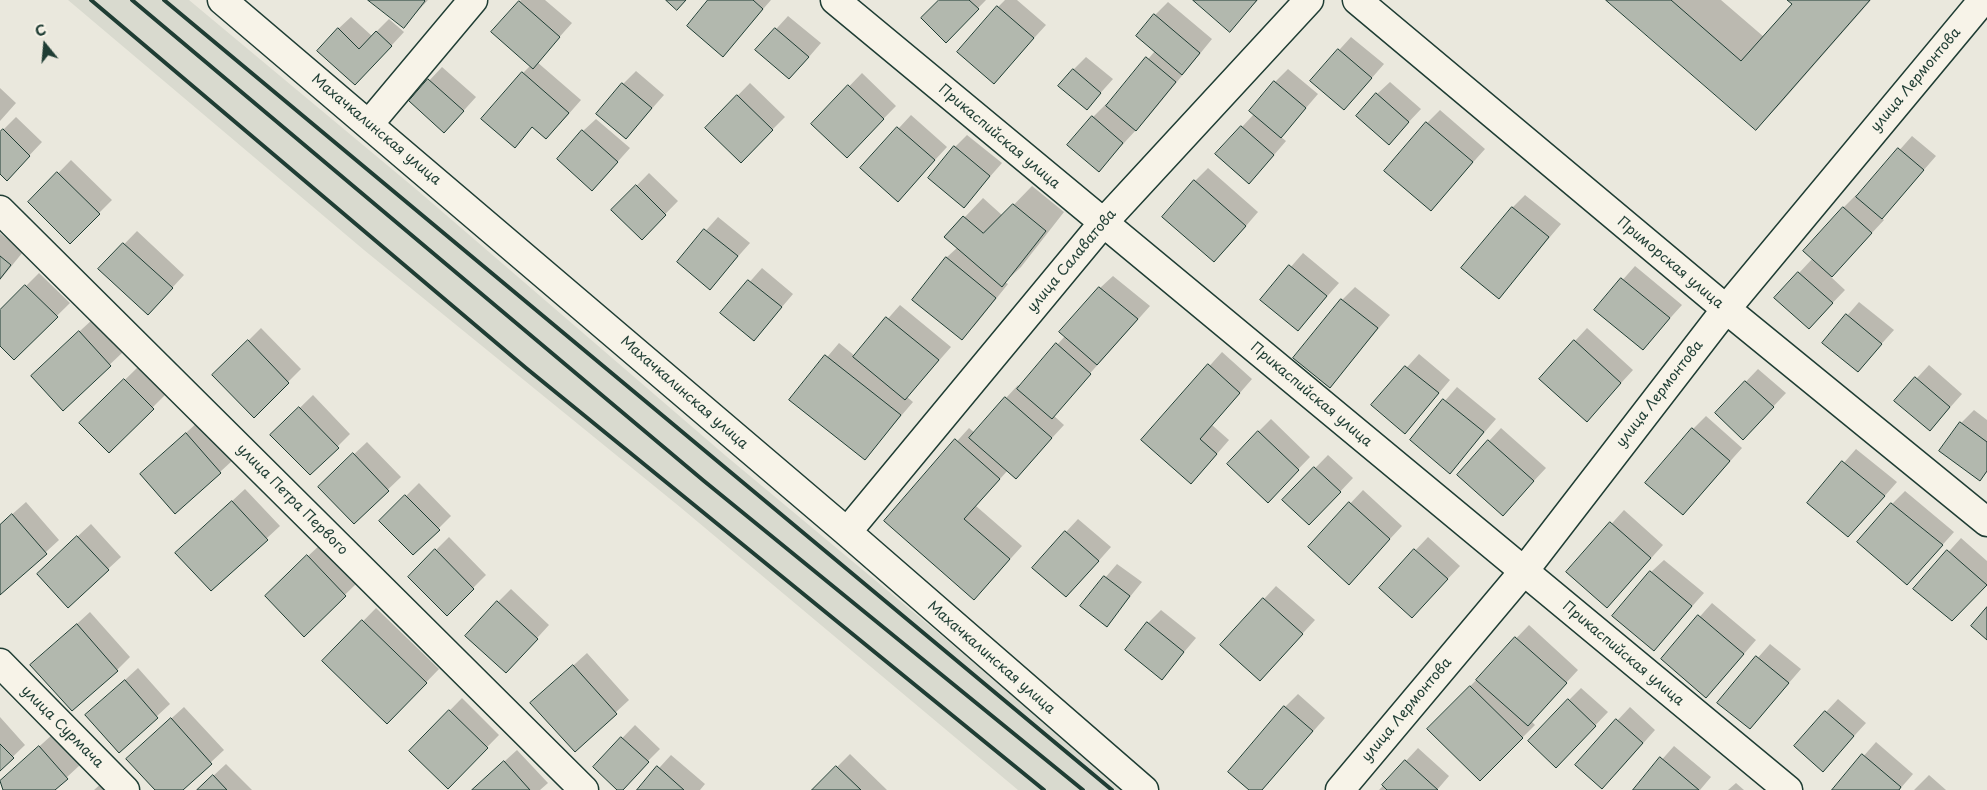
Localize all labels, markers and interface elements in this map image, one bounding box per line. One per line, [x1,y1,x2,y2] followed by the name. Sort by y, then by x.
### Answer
[32,19,49,42] text: С
[20,20,70,70] north arrow
[1868,24,1964,136] street label: улица Лермонтова
[308,71,444,189] street label: Махачкалинская улица
[935,81,1063,193] street label: Прикаспийская улица
[1024,206,1120,316] street label: улица Салаватова
[1613,214,1727,312] street label: Приморская улица
[617,333,751,453] street label: Махачкалинская улица
[1613,337,1707,451] street label: улица Лермонтова
[1247,339,1375,451] street label: Прикаспийская улица
[233,441,351,559] street label: улица Петра Первого
[924,598,1058,718] street label: Махачкалинская улица
[1559,598,1687,710] street label: Прикаспийская улица
[1359,654,1455,766] street label: улица Лермонтова
[17,682,107,772] street label: улица Сурмача

